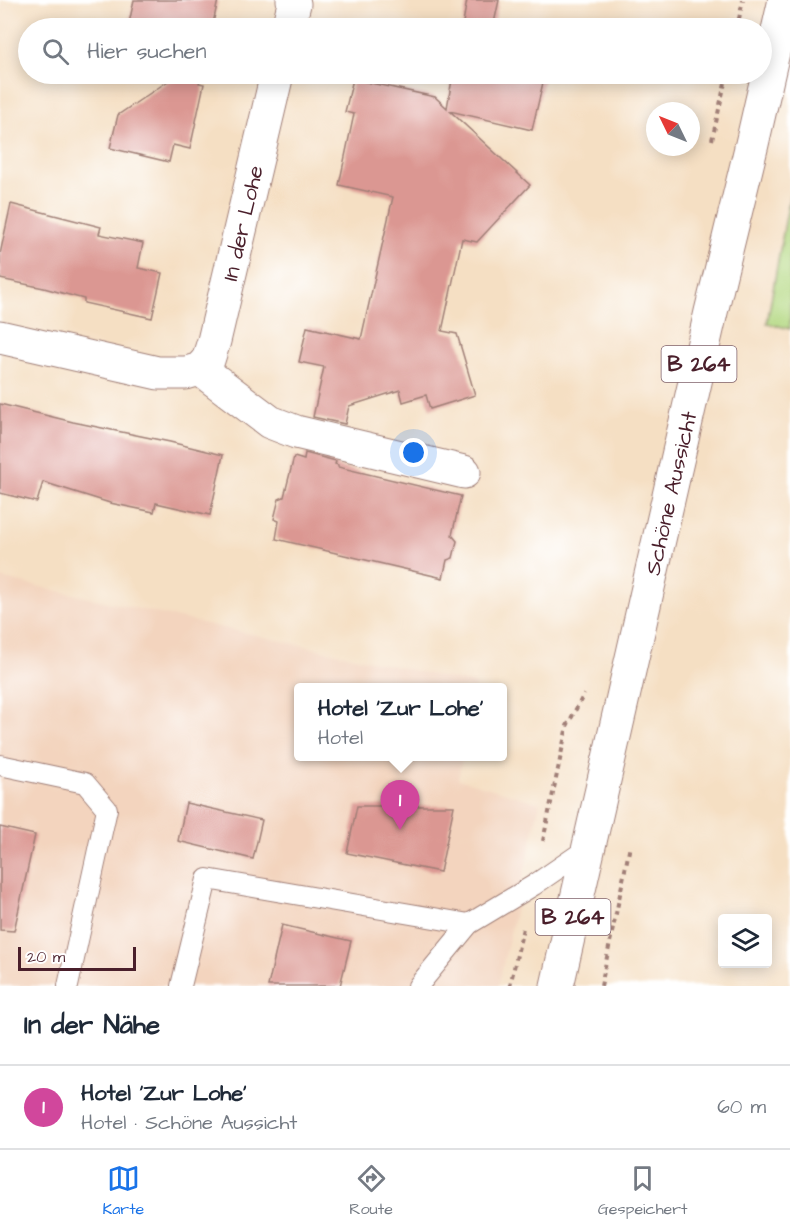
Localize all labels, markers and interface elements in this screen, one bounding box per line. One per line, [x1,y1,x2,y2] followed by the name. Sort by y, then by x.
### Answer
[18,18,772,84] search box
[39,35,72,68] icon: search
[87,36,206,67] text: Hier suchen
[646,102,700,156] north arrow
[215,162,272,284] street label: In der Lohe
[662,346,736,382] road number: B 264
[638,408,705,578] street label: Schöne Aussicht
[399,438,428,467] your location
[294,683,507,761] popup
[318,693,483,724] text: Hotel 'Zur Lohe'
[318,724,363,752] text: Hotel
[380,780,420,830] pin: 1
[536,899,610,935] road number: B 264
[718,914,772,968] map controls
[718,914,772,968] button: layers
[18,944,136,972] scale bar
[27,946,65,968] text: 20 m
[24,1007,160,1043] text: In der Nähe
[81,1078,247,1109] text: Hotel 'Zur Lohe'
[42,1093,45,1121] text: 1
[717,1093,766,1121] text: 60 m
[81,1109,297,1137] text: Hotel · Schöne Aussicht
[102,1162,144,1220] tab: Karte
[349,1162,393,1220] tab: Route
[598,1162,688,1220] tab: Gespeichert

